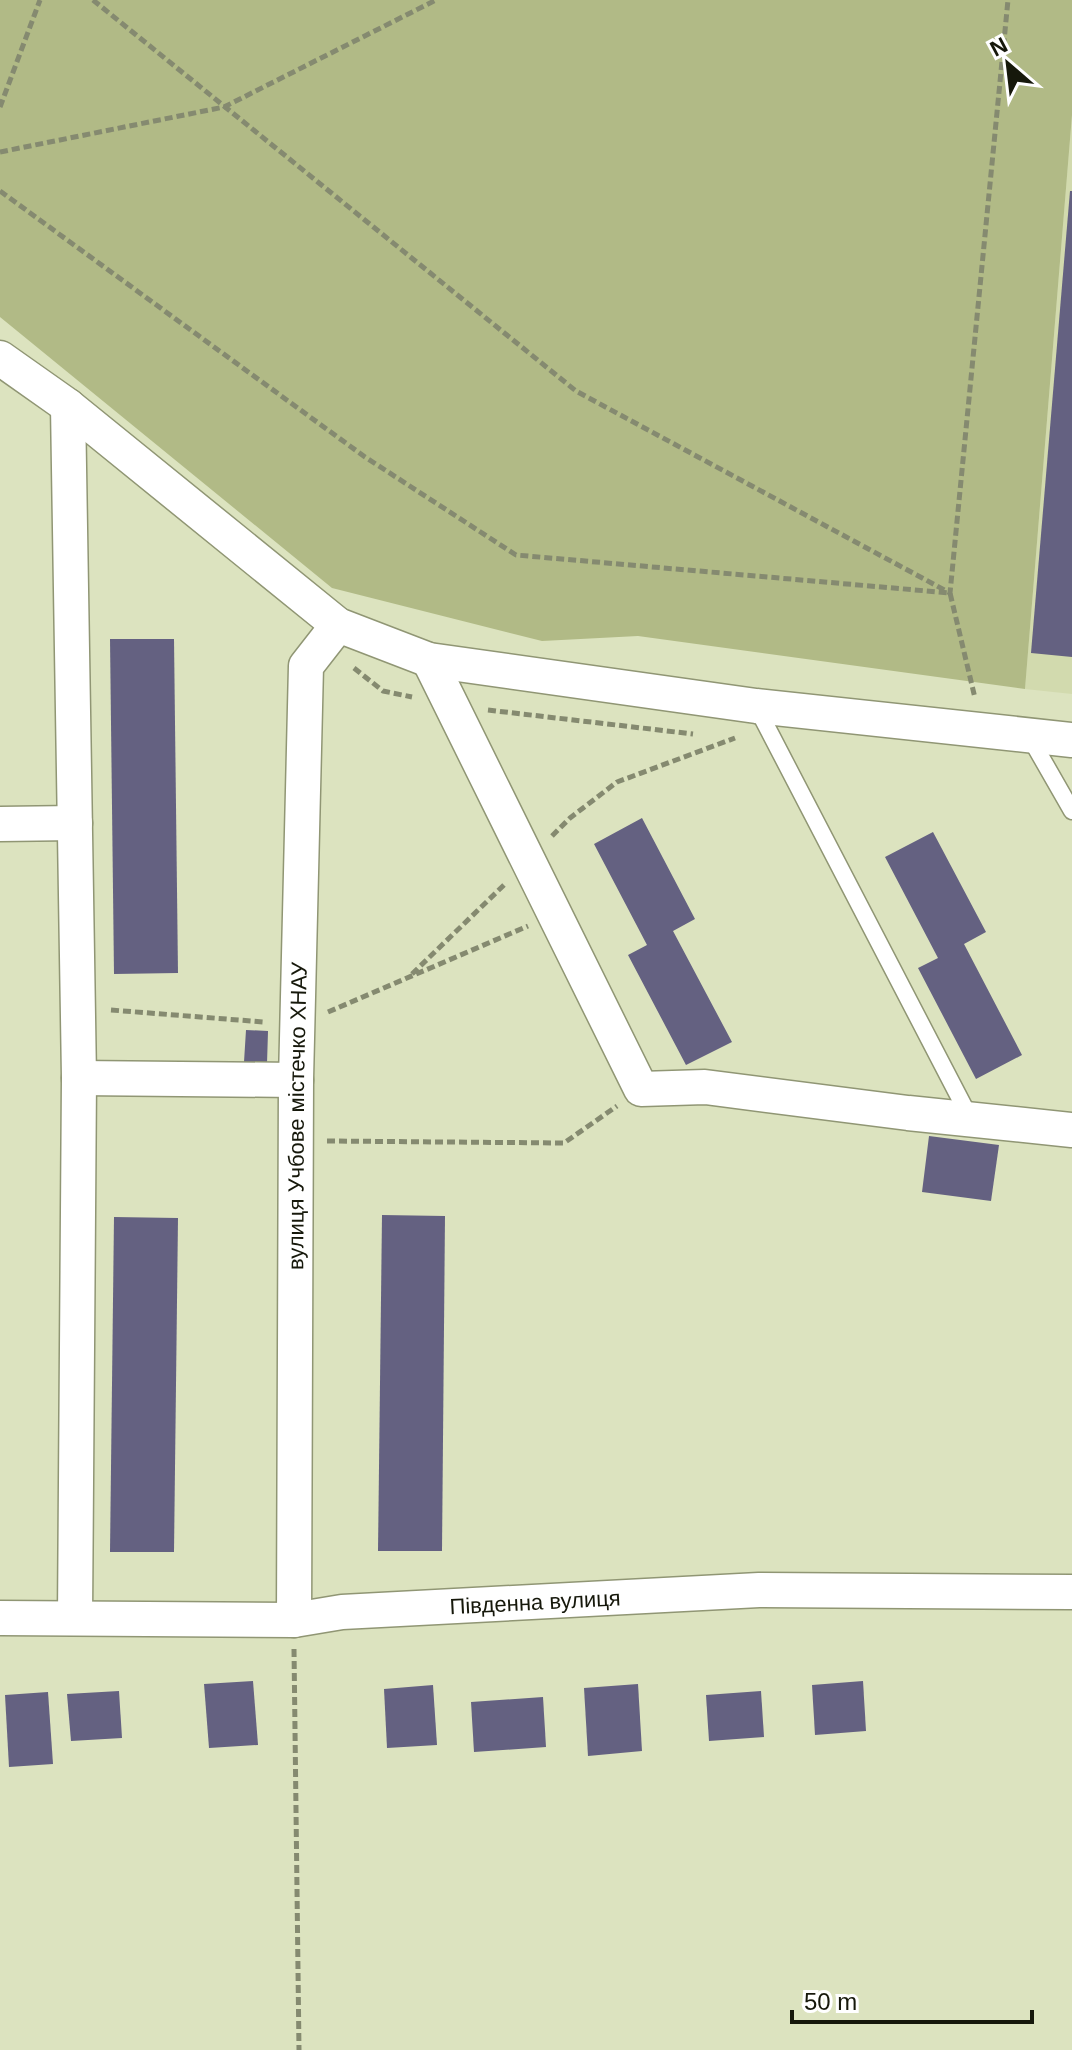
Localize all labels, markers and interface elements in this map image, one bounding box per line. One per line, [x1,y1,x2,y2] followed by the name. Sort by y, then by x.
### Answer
[968,24,1048,104] north arrow
[986,32,1012,62] text: N
[283,961,312,1270] street label: вулиця Учбове містечко ХНАУ
[449,1585,621,1619] street label: Південна вулиця
[792,1974,1032,2024] scale bar
[804,1988,857,2015] text: 50 m

